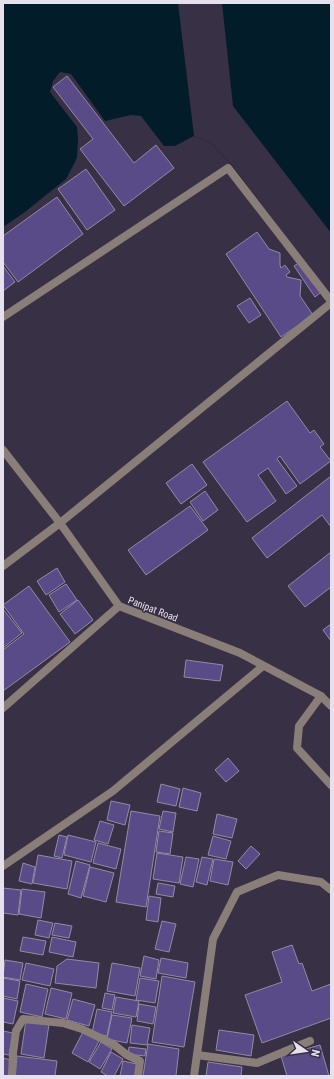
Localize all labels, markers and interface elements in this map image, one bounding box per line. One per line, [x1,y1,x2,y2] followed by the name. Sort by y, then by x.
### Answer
[127,594,179,624] street label: Panipat Road
[286,1031,326,1071] north arrow
[308,1048,322,1058] text: N

